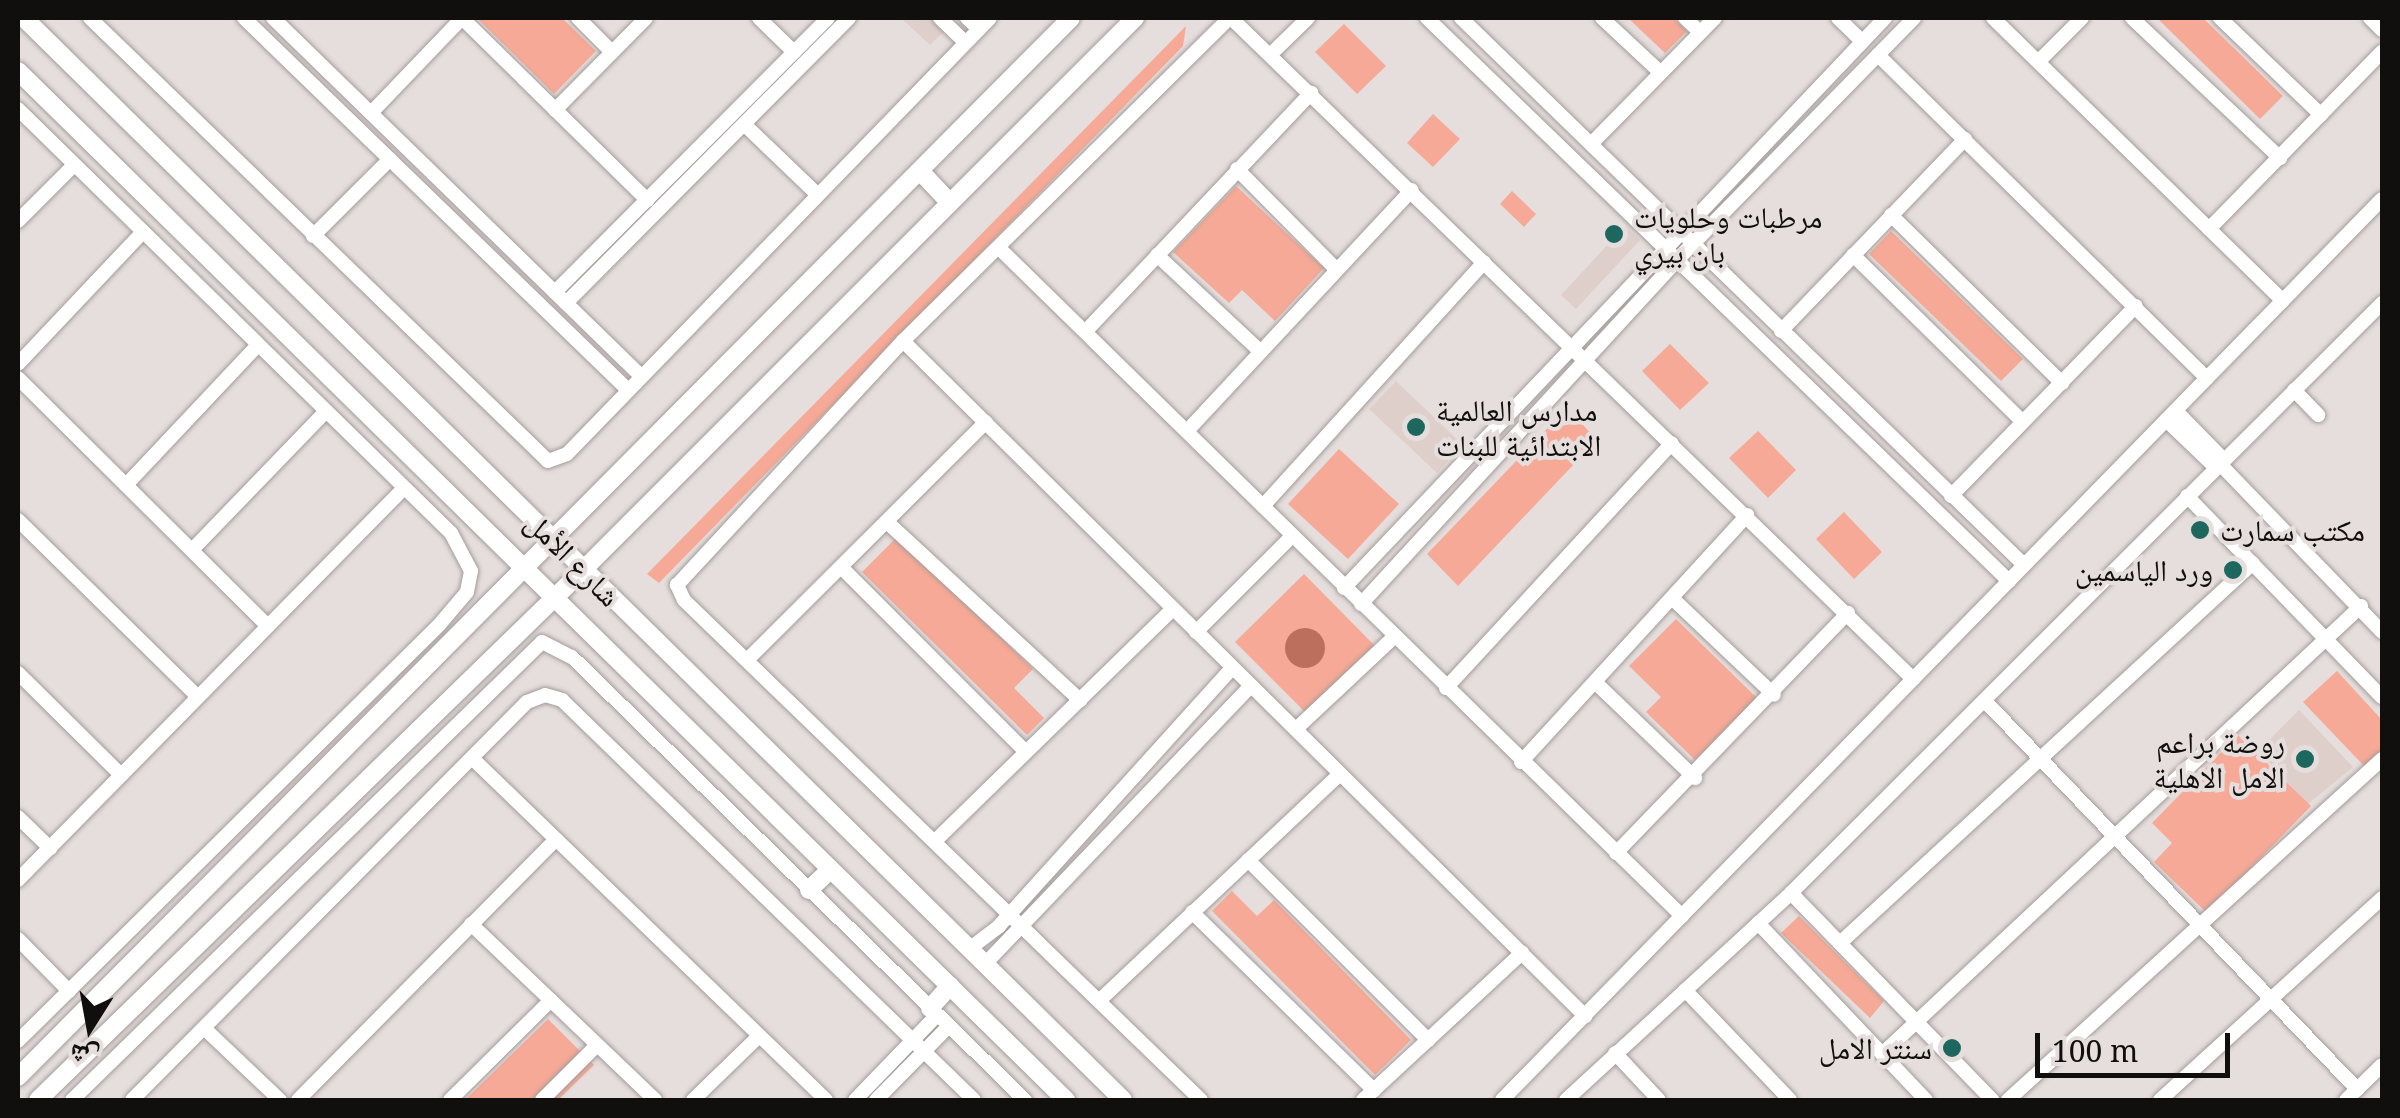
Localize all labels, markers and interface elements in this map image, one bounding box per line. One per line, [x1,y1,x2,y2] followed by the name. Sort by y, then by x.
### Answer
[1634,199,1822,270] place label: مرطبات وحلويات بان بيري
[1603,223,1625,245] marker: مرطبات وحلويات بان بيري
[1436,392,1601,462] place label: مدارس العالمية الابتدائية للبنات
[1405,416,1427,438] marker: مدارس العالمية الابتدائية للبنات
[518,504,628,614] street label: شارع الأمل
[2220,512,2365,548] place label: مكتب سمارت
[2189,519,2211,541] marker: مكتب سمارت
[2075,552,2213,588] place label: ورد الياسمين
[2222,559,2244,581] marker: ورد الياسمين
[2153,724,2285,794] place label: روضة براعم الامل الاهلية
[2294,748,2316,770] marker: روضة براعم الامل الاهلية
[40,978,140,1078] north arrow
[2040,1013,2235,1075] scale bar
[1819,1030,1932,1066] place label: سنتر الامل
[2052,1030,2138,1071] text: 100 m
[66,1036,102,1079] text: ش
[1941,1037,1963,1059] marker: سنتر الامل

